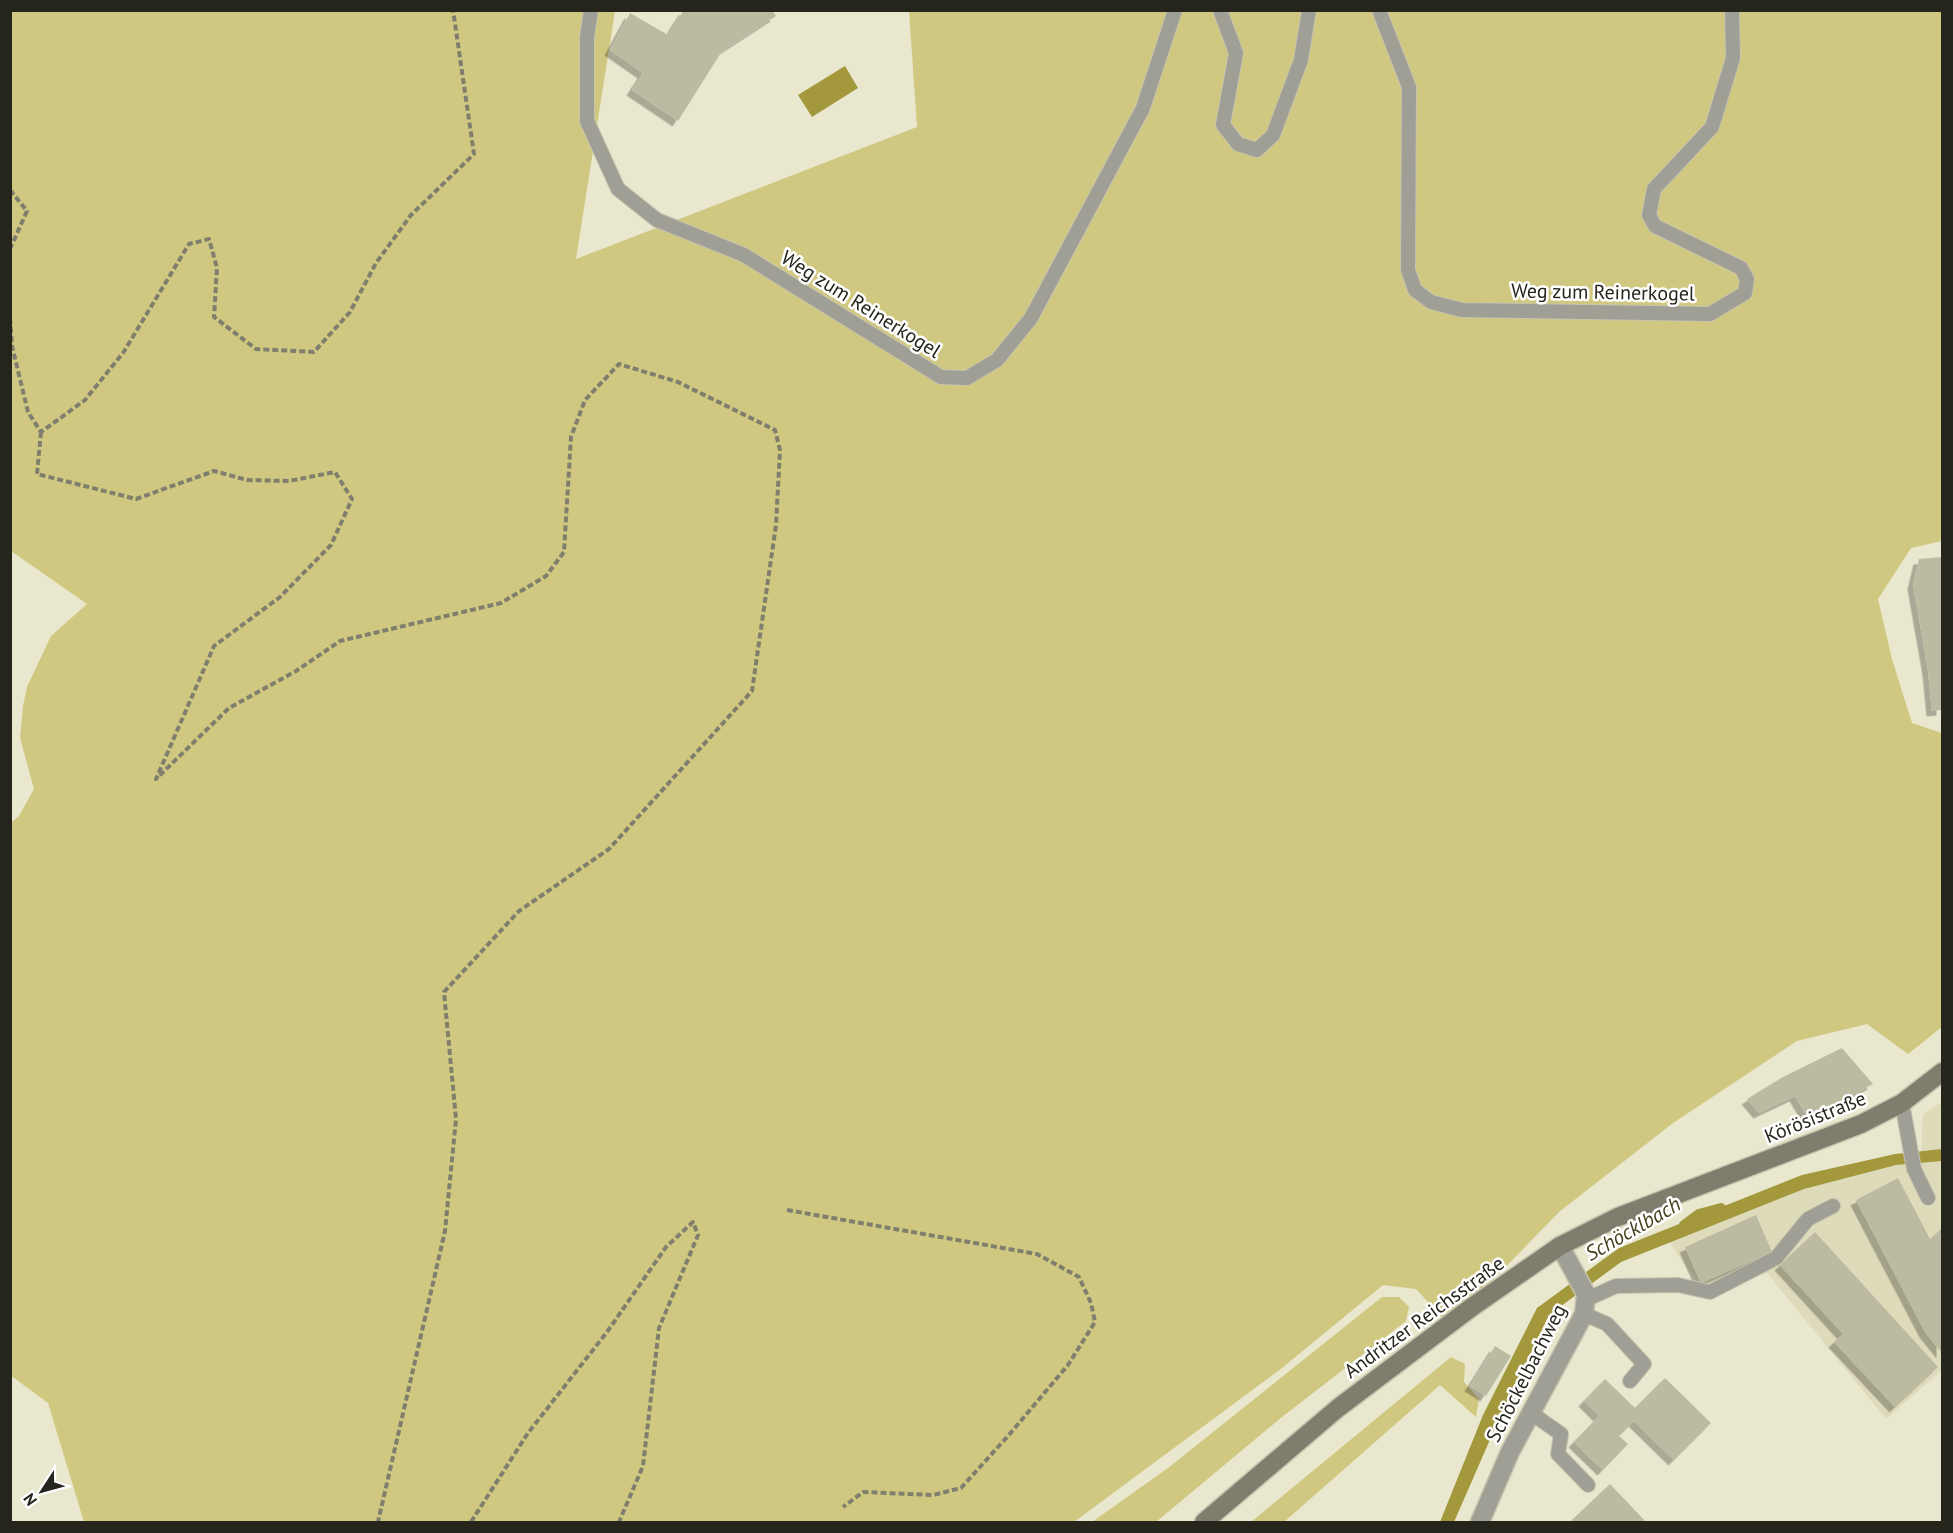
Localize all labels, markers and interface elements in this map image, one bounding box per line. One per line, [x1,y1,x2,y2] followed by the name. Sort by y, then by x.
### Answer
[776,244,946,364] street label: Weg zum Reinerkogel
[1511,277,1695,307] street label: Weg zum Reinerkogel
[1760,1085,1870,1149] street label: Körösistraße
[1580,1190,1685,1267] water label: Schöcklbach
[1339,1250,1509,1384] street label: Andritzer Reichsstraße
[1480,1300,1572,1446] street label: Schöckelbachweg
[12,1461,72,1521] north arrow
[19,1490,41,1510] text: N

